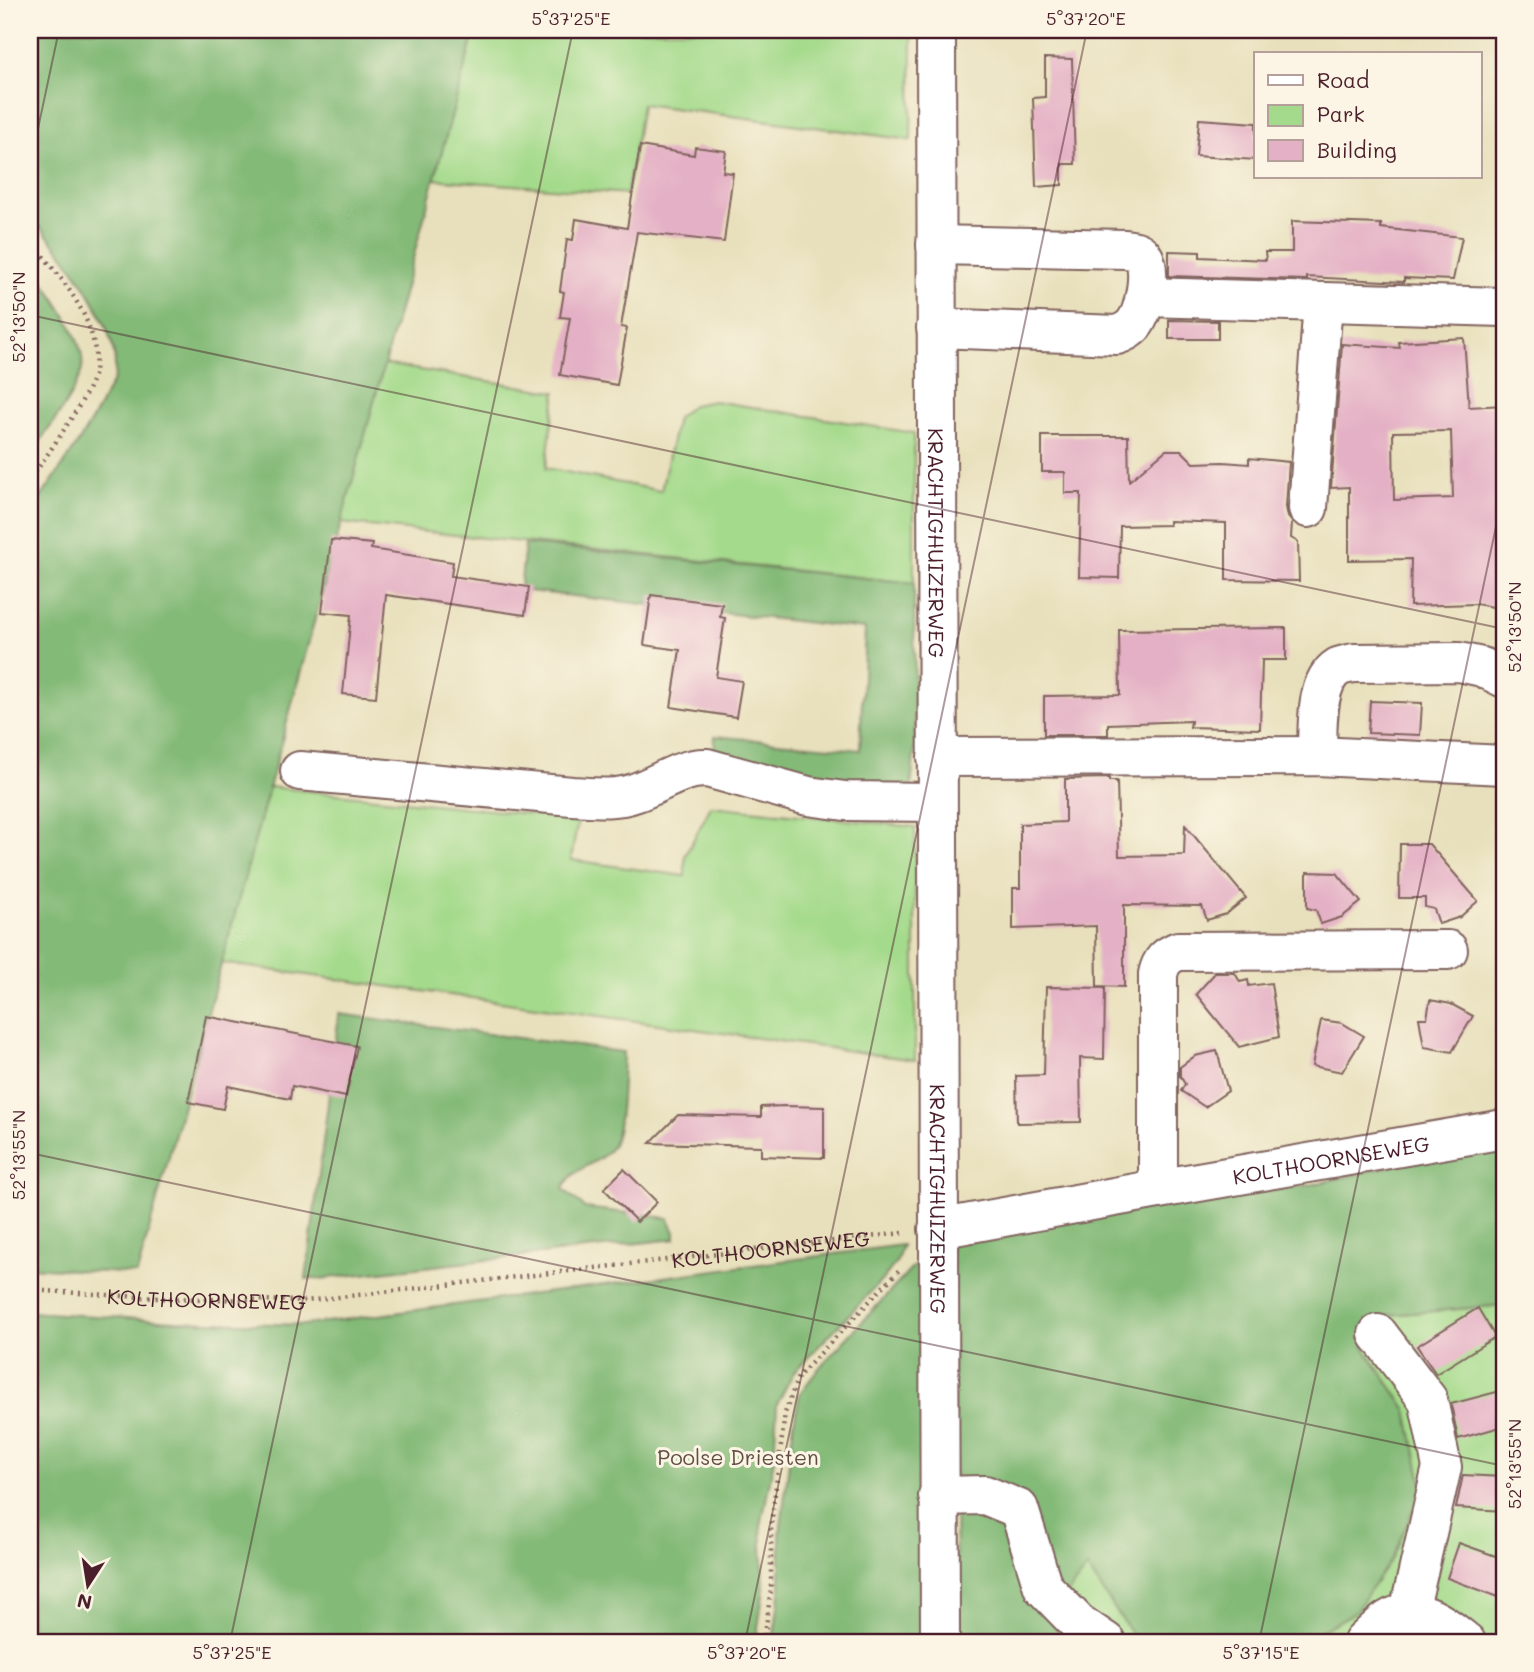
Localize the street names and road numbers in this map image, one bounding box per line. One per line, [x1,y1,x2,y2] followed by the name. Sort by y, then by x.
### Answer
[923,428,951,658] street label: KRACHTIGHUIZERWEG
[925,1084,953,1314] street label: KRACHTIGHUIZERWEG
[1230,1129,1431,1189] street label: KOLTHOORNSEWEG
[670,1223,871,1273] street label: KOLTHOORNSEWEG
[106,1281,307,1315] street label: KOLTHOORNSEWEG

